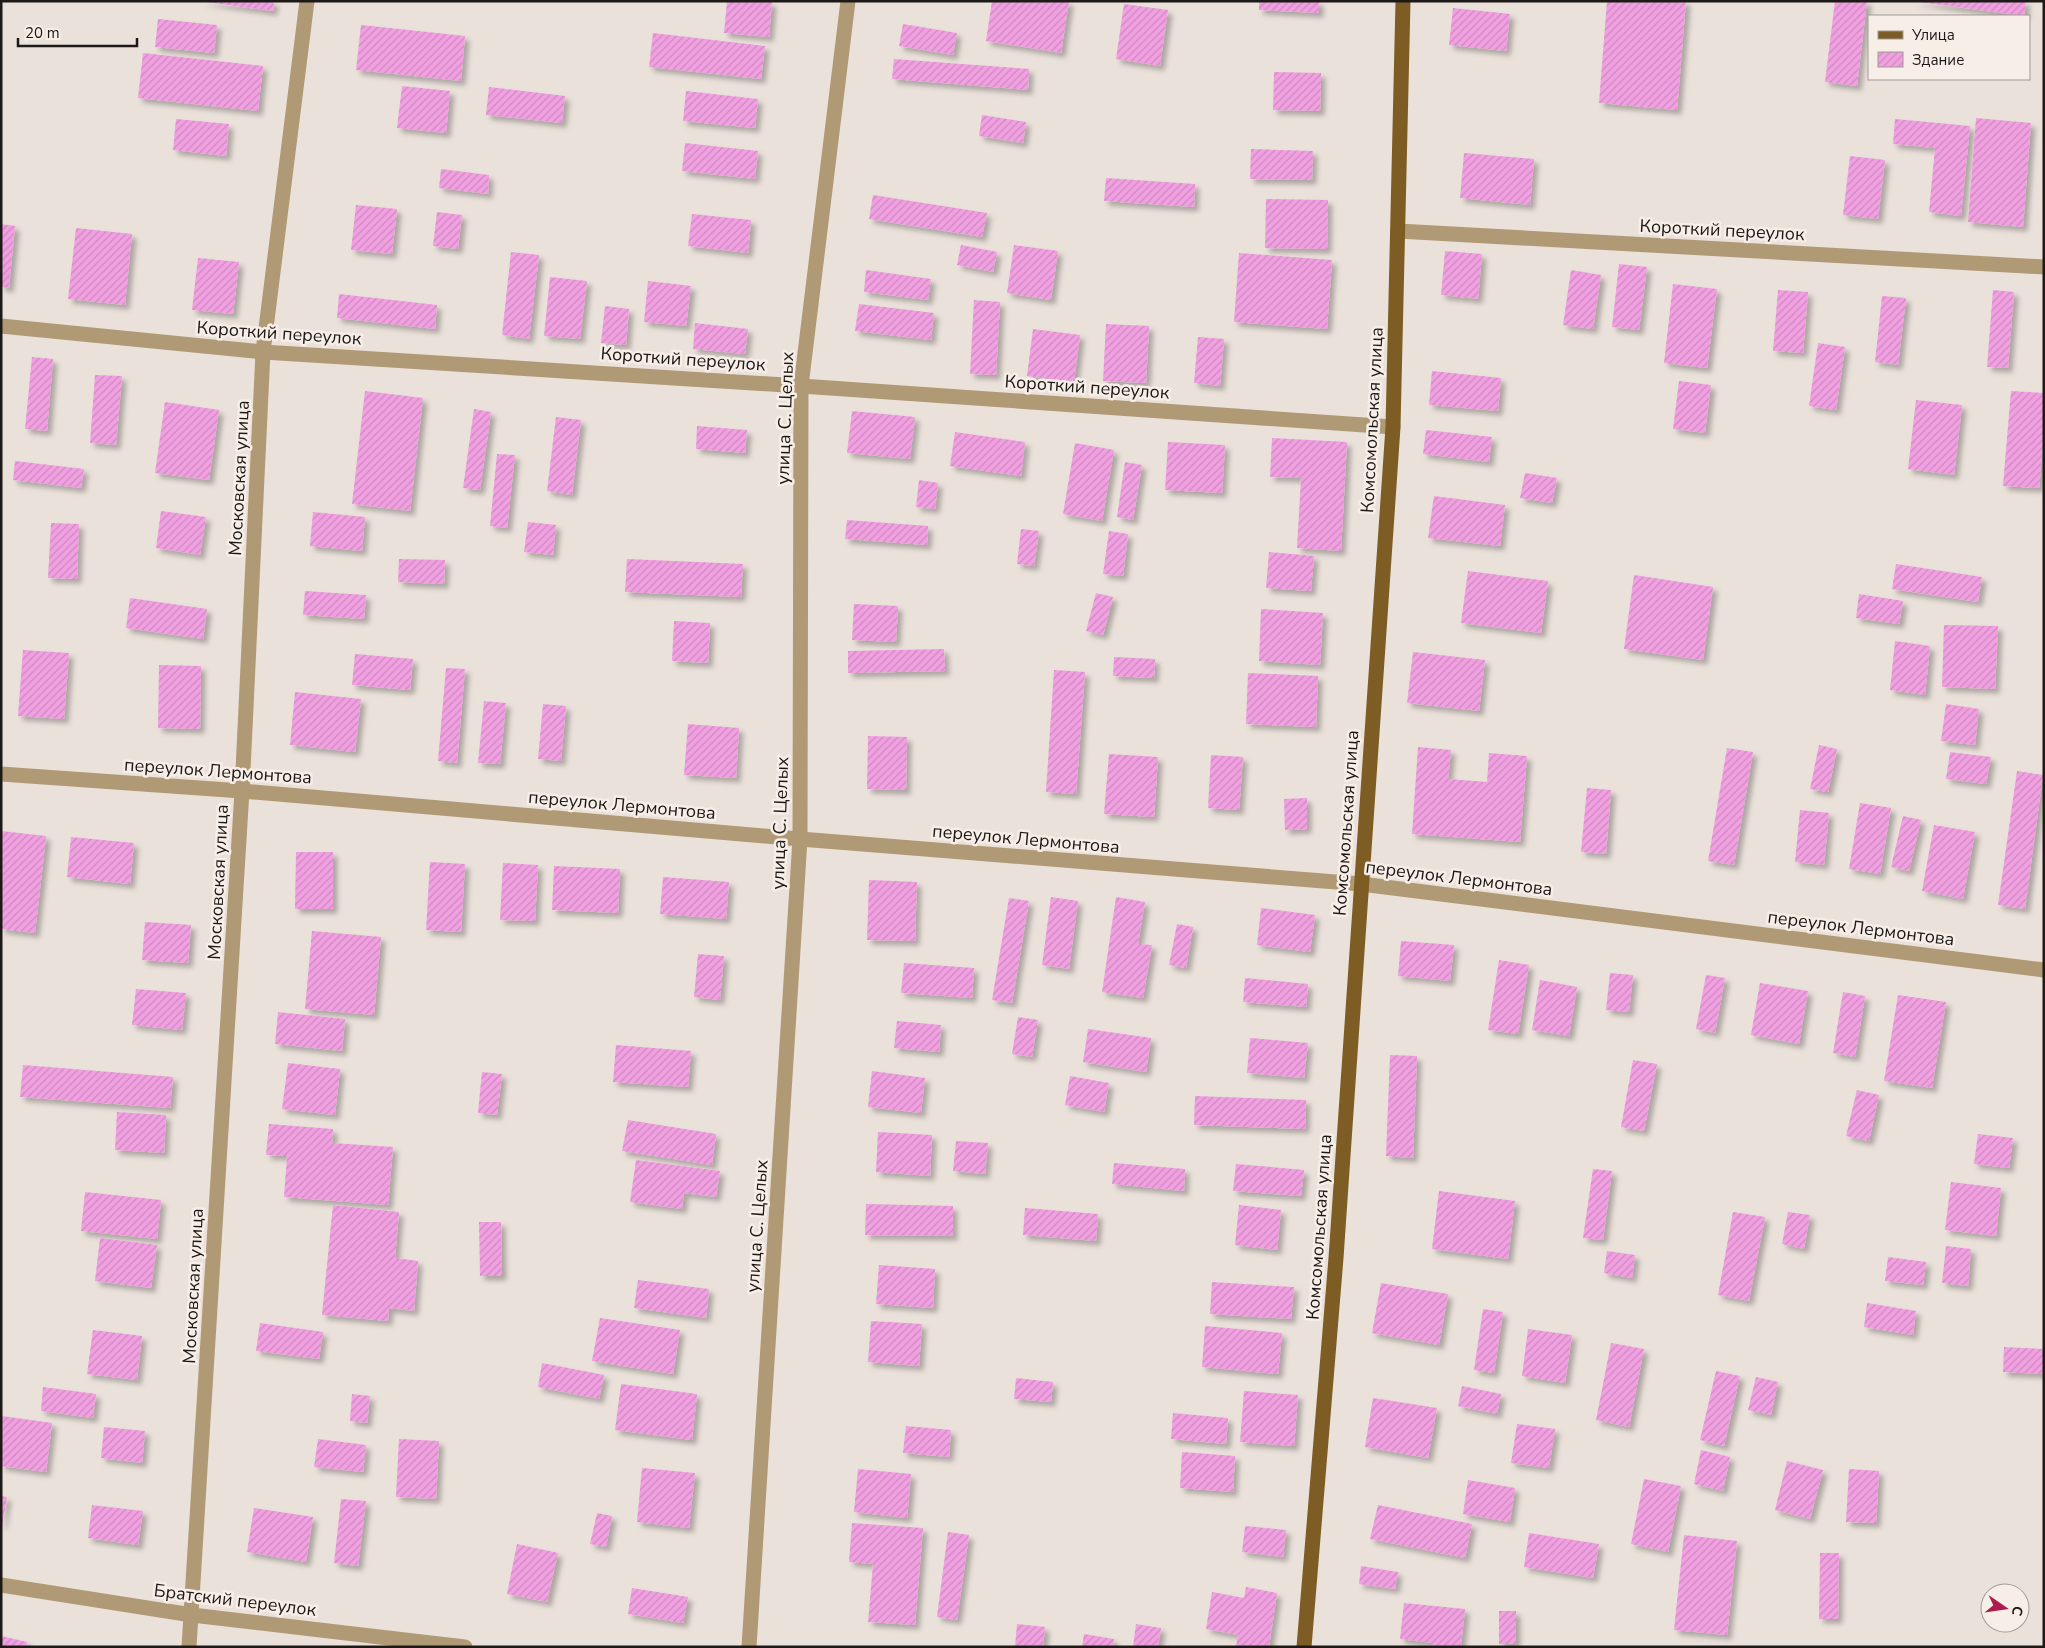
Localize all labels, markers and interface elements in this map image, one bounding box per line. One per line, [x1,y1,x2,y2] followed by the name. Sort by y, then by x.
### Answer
[18,15,136,47] scale bar
[1868,15,2030,80] legend
[25,23,60,43] text: 20 m
[1911,25,1955,45] text: Улица
[1912,50,1964,70] text: Здание
[1639,214,1806,246] street label: Короткий переулок
[196,315,363,351] street label: Короткий переулок
[1355,326,1389,514] street label: Комсомольская улица
[600,341,767,377] street label: Короткий переулок
[771,351,799,485] street label: улица С. Целых
[1004,369,1171,405] street label: Короткий переулок
[223,400,255,556] street label: Московская улица
[1328,729,1364,917] street label: Комсомольская улица
[123,752,313,790] street label: переулок Лермонтова
[766,756,794,890] street label: улица С. Целых
[527,785,717,825] street label: переулок Лермонтова
[202,804,234,960] street label: Московская улица
[931,819,1121,859] street label: переулок Лермонтова
[1364,855,1554,901] street label: переулок Лермонтова
[1766,905,1956,951] street label: переулок Лермонтова
[1301,1133,1337,1321] street label: Комсомольская улица
[740,1158,774,1293] street label: улица С. Целых
[177,1208,209,1364] street label: Московская улица
[152,1578,318,1622] street label: Братский переулок
[1980,1583,2030,1633] north arrow
[2007,1604,2028,1618] text: С

